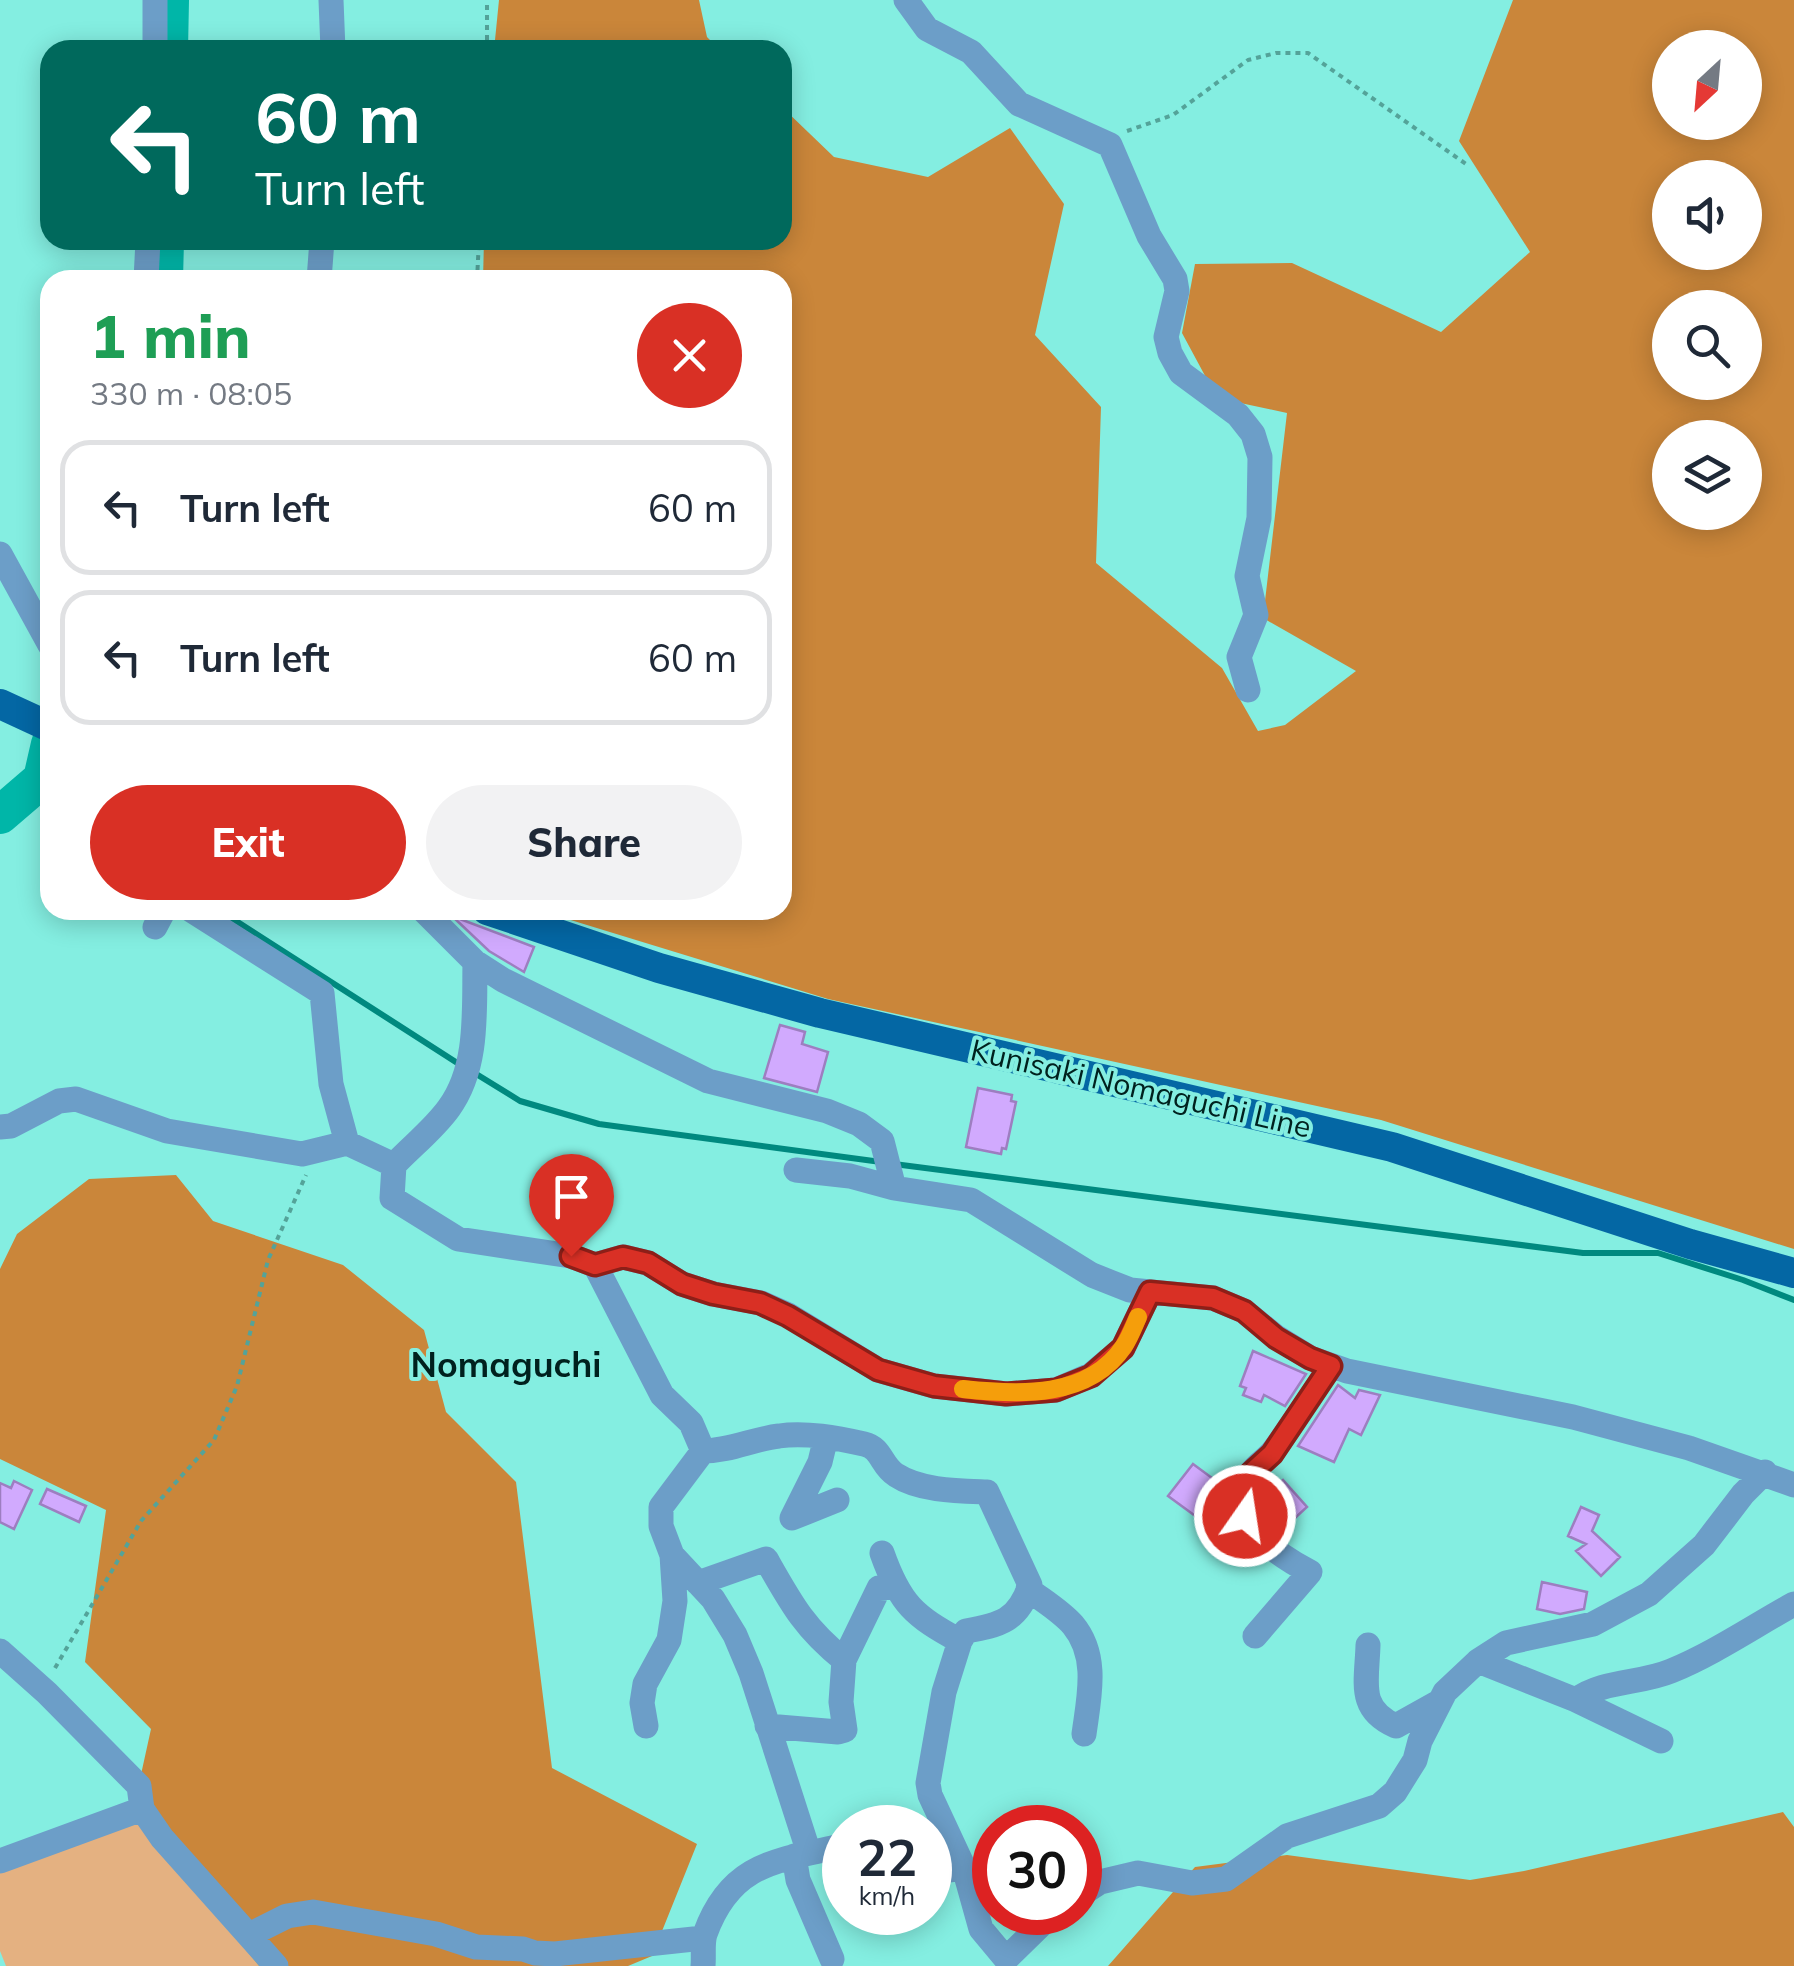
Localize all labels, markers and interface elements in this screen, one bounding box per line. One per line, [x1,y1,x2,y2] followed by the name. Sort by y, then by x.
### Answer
[1652,30,1762,140] north arrow
[1652,30,1762,530] map controls
[255,73,421,161] text: 60 m
[90,80,220,210] icon: left
[255,160,424,216] text: Turn left
[1652,160,1762,270] button: sound
[1652,290,1762,400] button: search
[90,298,251,373] text: 1 min
[637,303,742,408] button: close
[90,373,292,413] text: 330 m · 08:05
[1652,420,1762,530] button: layers
[95,480,150,535] icon: left
[180,484,330,532] text: Turn left
[648,484,737,532] text: 60 m
[95,630,150,685] icon: left
[180,634,330,682] text: Turn left
[648,634,737,682] text: 60 m
[90,785,406,900] button: Exit
[426,785,742,900] button: Share
[967,1030,1315,1146] street label: Kunisaki Nomaguchi Line
[529,1154,614,1257] pin
[544,1169,599,1224] icon: arrive
[411,1342,601,1386] district label: Nomaguchi
[1193,1464,1297,1568] position arrow
[972,1805,1102,1935] speed limit sign: 30
[857,1826,917,1889] text: 22
[859,1880,915,1911] text: km/h

